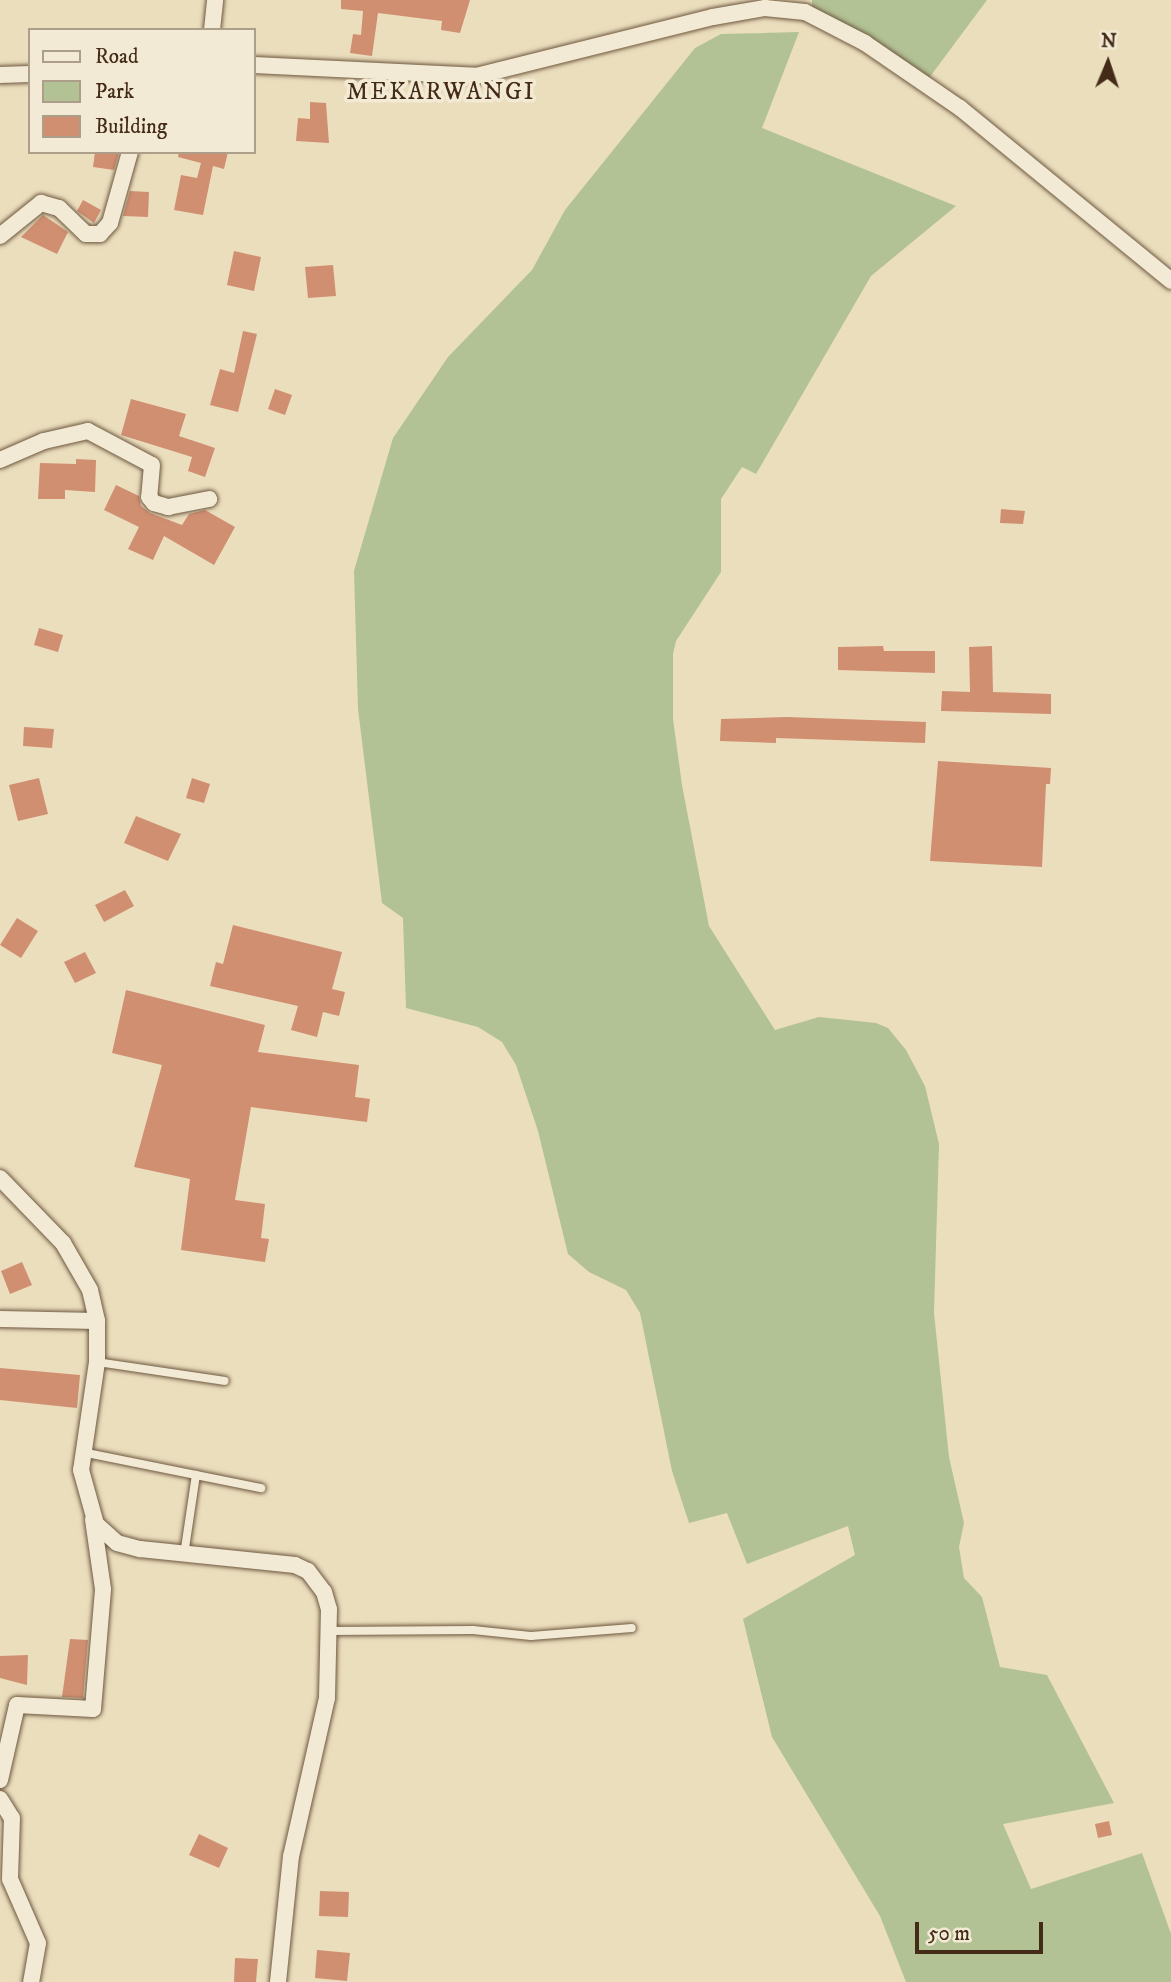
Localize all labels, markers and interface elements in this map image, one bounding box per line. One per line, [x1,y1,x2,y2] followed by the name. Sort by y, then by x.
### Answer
[28,28,256,154] legend
[1073,28,1143,98] north arrow
[1101,30,1117,53] text: N
[95,44,139,70] text: Road
[95,79,134,105] text: Park
[348,79,534,107] district label: MEKARWANGI
[95,114,167,140] text: Building
[919,1909,1047,1953] scale bar
[928,1921,970,1947] text: 50 m

